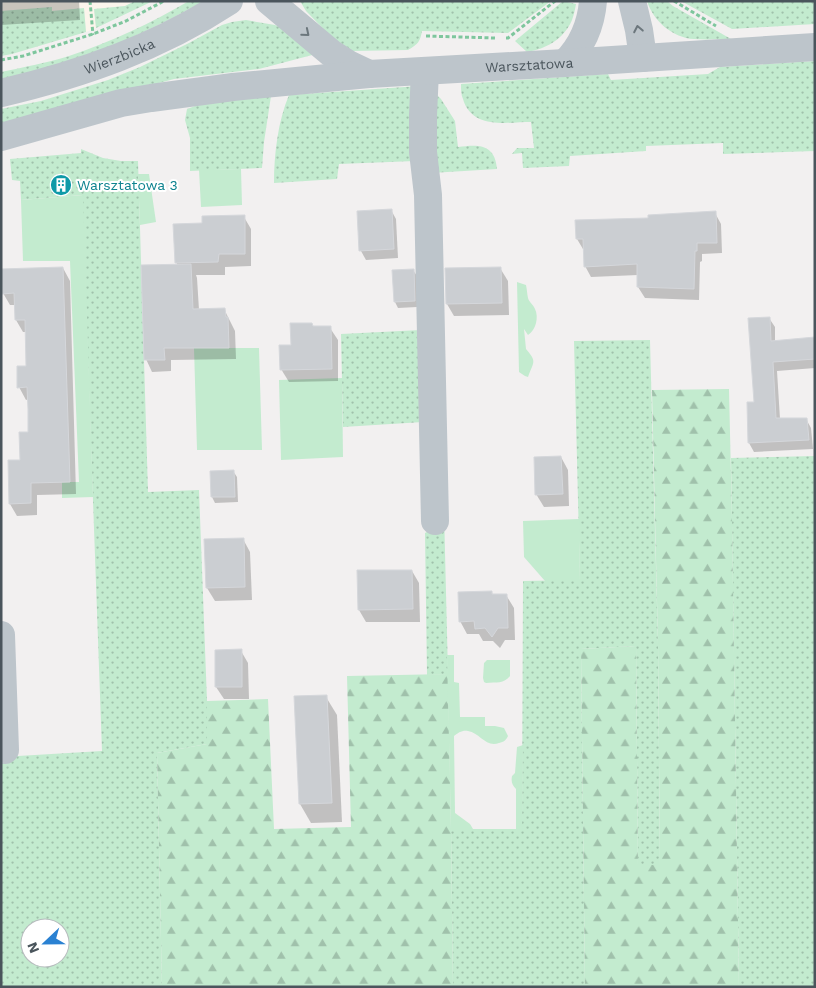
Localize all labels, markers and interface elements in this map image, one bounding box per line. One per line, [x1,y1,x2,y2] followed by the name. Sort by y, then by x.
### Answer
[634,25,644,34] one-way arrow
[300,27,309,35] one-way arrow
[82,35,157,77] street label: Wierzbicka
[485,54,574,75] street label: Warsztatowa
[49,173,73,197] building icon: Warsztatowa 3
[77,177,178,193] place label: Warsztatowa 3
[20,918,70,968] north arrow
[24,940,42,956] text: N

